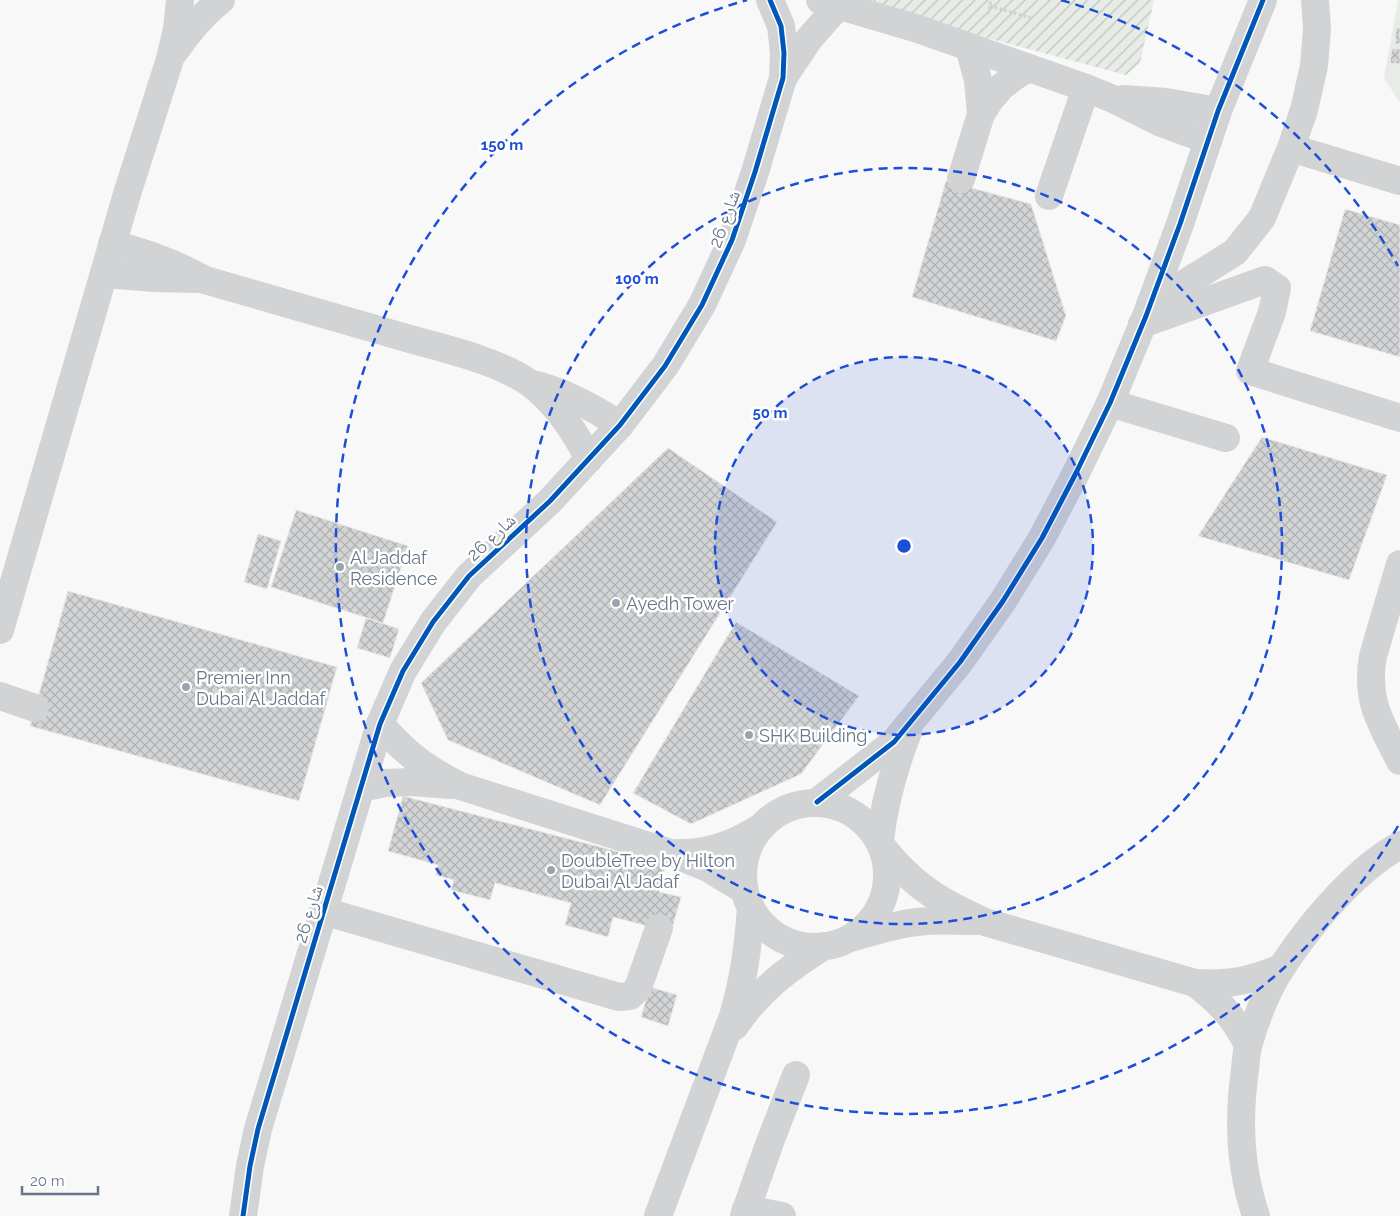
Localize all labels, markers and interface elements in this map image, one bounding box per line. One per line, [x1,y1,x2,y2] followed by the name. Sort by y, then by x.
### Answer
[481,136,523,154] text: 150 m
[704,188,745,251] street label: شارع 26
[615,270,659,288] text: 100 m
[752,404,788,422] text: 50 m
[462,509,520,566] street label: شارع 26
[895,537,913,555] centre of rings
[350,547,438,589] place label: Al Jaddaf Residence
[334,561,346,573] marker: Al Jaddaf Residence
[626,593,734,614] place label: Ayedh Tower
[610,597,622,609] marker: Ayedh Tower
[196,667,327,709] place label: Premier Inn Dubai Al Jaddaf
[180,681,192,693] marker: Premier Inn Dubai Al Jaddaf
[759,725,867,746] place label: SHK Building
[743,729,755,741] marker: SHK Building
[561,850,735,892] place label: DoubleTree by Hilton Dubai Al Jadaf
[545,864,557,876] marker: DoubleTree by Hilton Dubai Al Jadaf
[289,883,328,946] street label: شارع 26
[22,1164,99,1196] scale bar
[30,1172,65,1190] text: 20 m

